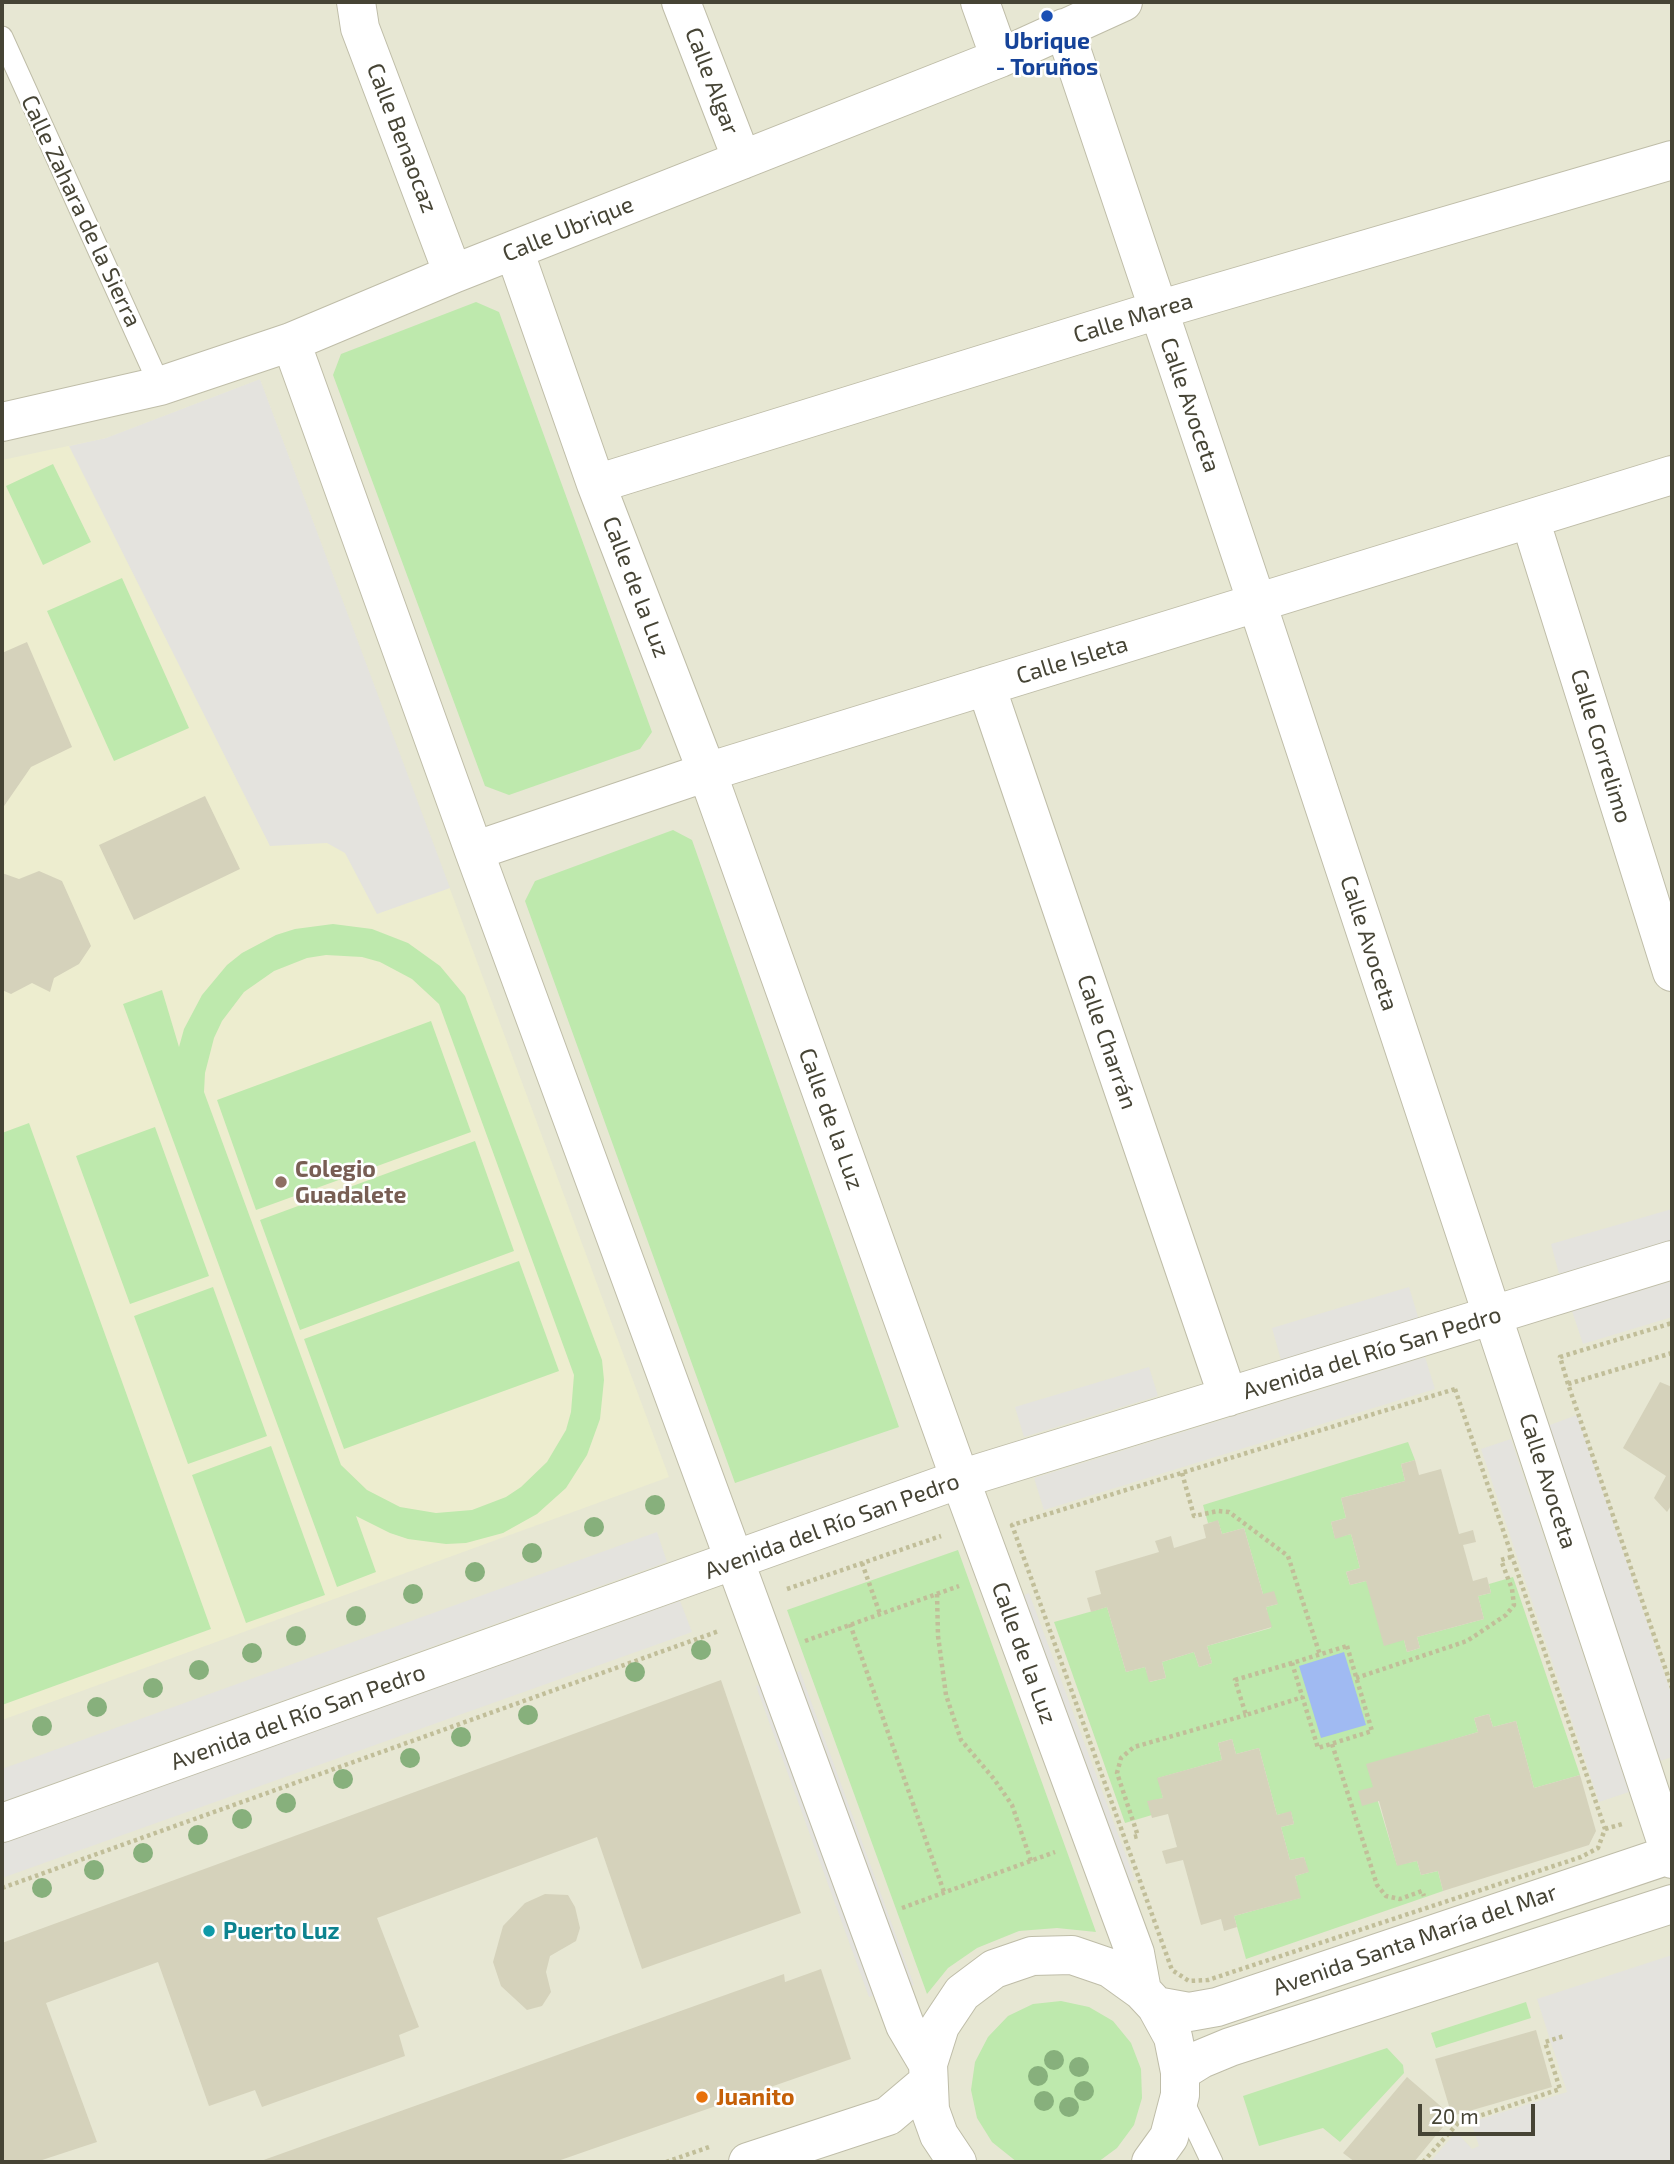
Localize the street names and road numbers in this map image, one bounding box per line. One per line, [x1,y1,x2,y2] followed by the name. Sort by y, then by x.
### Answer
[679,24,745,138] street label: Calle Algar
[361,59,443,217] street label: Calle Benaocaz
[15,91,147,331] street label: Calle Zahara de la Sierra
[498,190,638,268] street label: Calle Ubrique
[1070,287,1196,349] street label: Calle Marea
[1154,334,1226,476] street label: Calle Avoceta
[596,513,676,661] street label: Calle de la Luz
[1013,630,1131,690] street label: Calle Isleta
[1565,666,1637,826] street label: Calle Correlimo
[1334,872,1404,1014] street label: Calle Avoceta
[1071,971,1143,1113] street label: Calle Charrán
[793,1044,869,1194] street label: Calle de la Luz
[1239,1301,1505,1405] street label: Avenida del Río San Pedro
[1513,1410,1583,1552] street label: Calle Avoceta
[701,1467,963,1585] street label: Avenida del Río San Pedro
[986,1578,1062,1728] street label: Calle de la Luz
[167,1658,429,1776] street label: Avenida del Río San Pedro
[1269,1878,1561,2002] street label: Avenida Santa María del Mar

